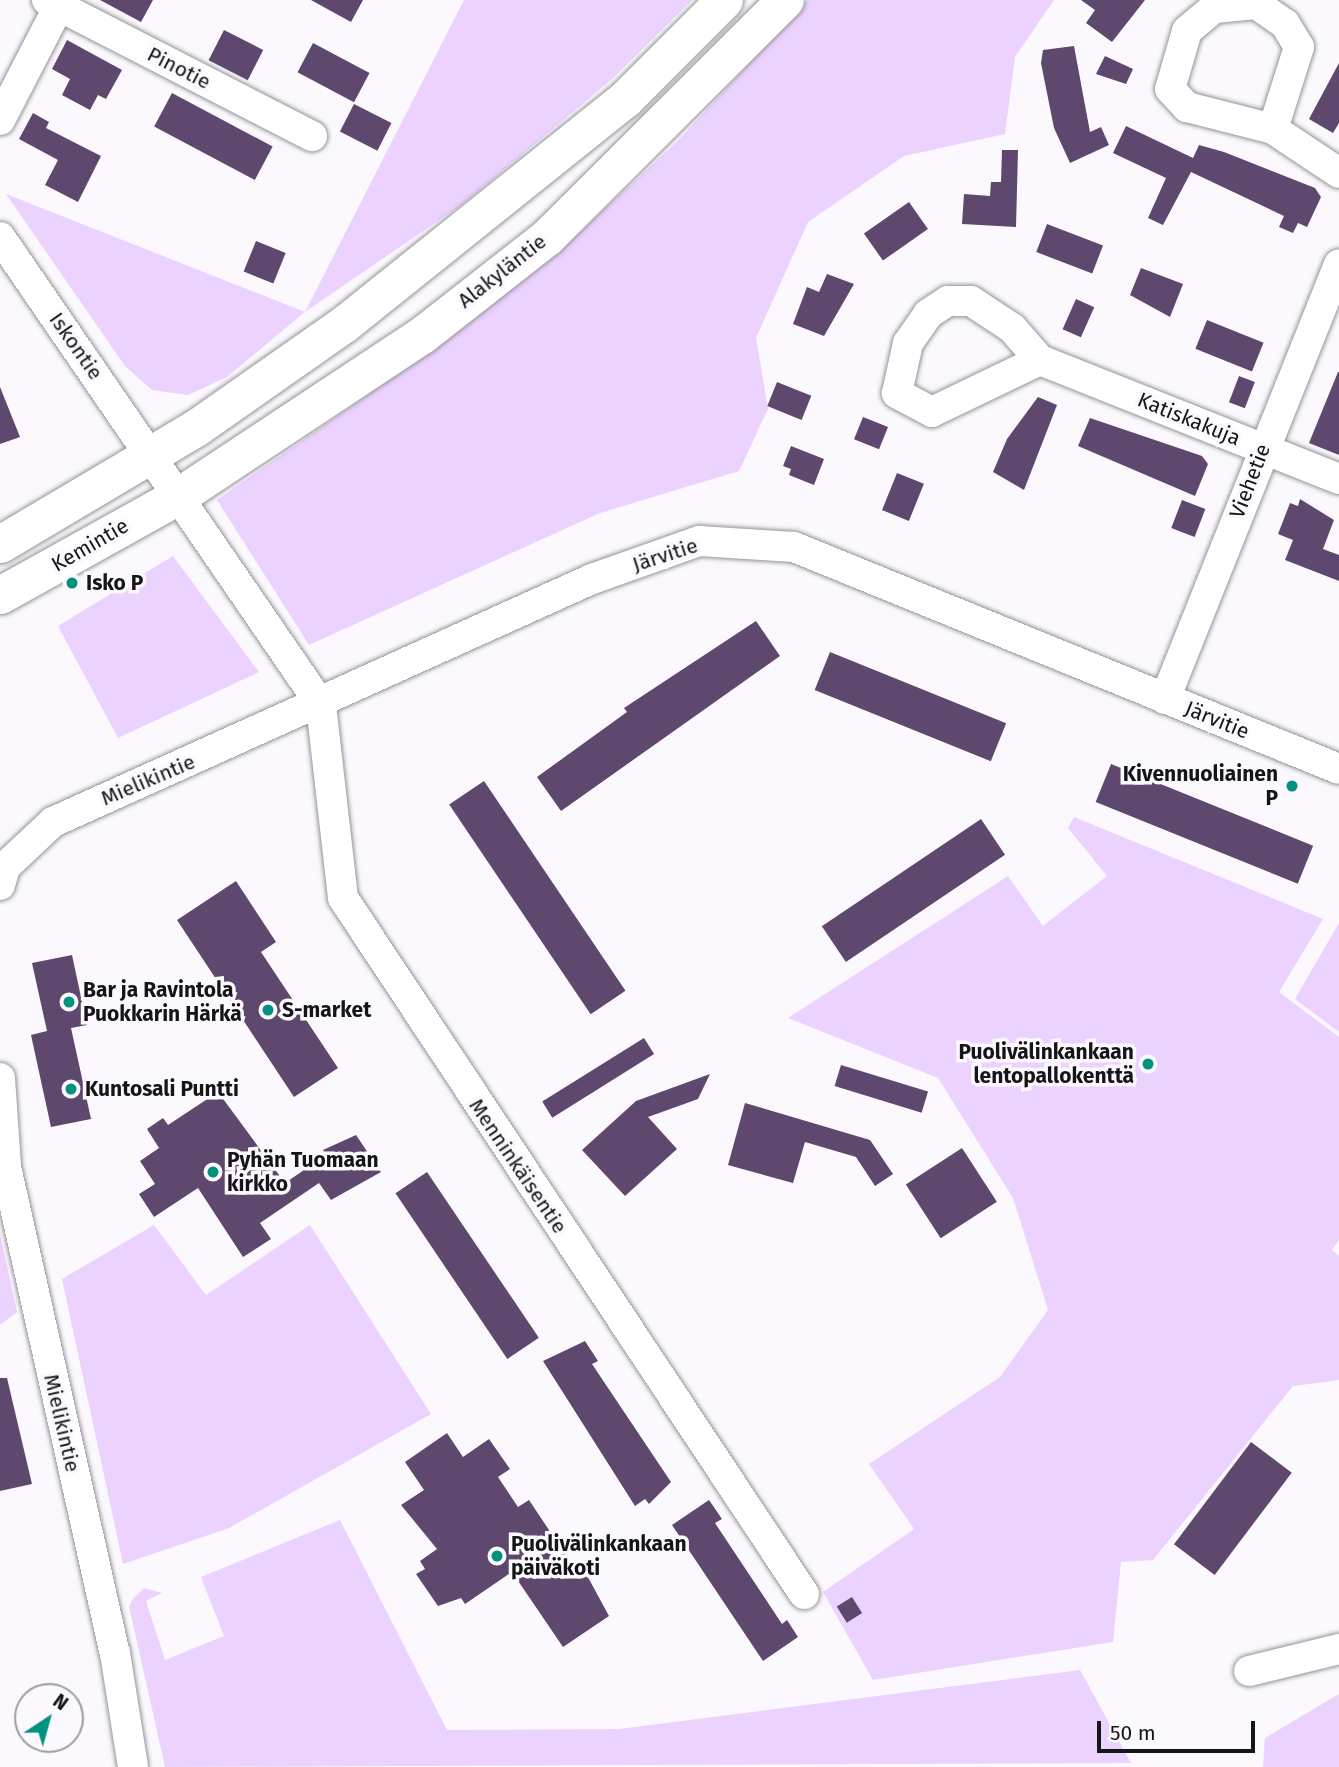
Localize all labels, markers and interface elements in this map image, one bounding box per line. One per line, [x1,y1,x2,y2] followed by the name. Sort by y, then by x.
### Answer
[143,41,215,95] street label: Pinotie
[453,229,551,313] street label: Alakyläntie
[44,308,108,384] street label: Iskontie
[1134,387,1244,451] street label: Katiskakuja
[1224,440,1276,522] street label: Viehetie
[47,513,133,577] street label: Kemintie
[629,533,701,577] street label: Järvitie
[86,570,143,596] place label: Isko P
[64,575,80,591] marker: Isko P
[1181,696,1253,744] street label: Järvitie
[97,749,199,811] street label: Mielikintie
[1123,761,1278,811] place label: Kivennuoliainen P
[1284,778,1300,794] marker: Kivennuoliainen P
[83,977,242,1027] place label: Bar ja Ravintola Puokkarin Härkä
[61,994,77,1010] marker: Bar ja Ravintola Puokkarin Härkä
[282,997,371,1023] place label: S-market
[260,1002,276,1018] marker: S-market
[958,1039,1134,1089] place label: Puolivälinkankaan lentopallokenttä
[1140,1056,1156,1072] marker: Puolivälinkankaan lentopallokenttä
[85,1076,239,1102] place label: Kuntosali Puntti
[63,1081,79,1097] marker: Kuntosali Puntti
[464,1094,572,1238] street label: Menninkäisentie
[227,1147,379,1197] place label: Pyhän Tuomaan kirkko
[205,1164,221,1180] marker: Pyhän Tuomaan kirkko
[39,1372,85,1474] street label: Mielikintie
[511,1531,687,1581] place label: Puolivälinkankaan päiväkoti
[489,1548,505,1564] marker: Puolivälinkankaan päiväkoti
[14,1683,84,1753] north arrow
[49,1689,72,1715] text: N
[1101,1708,1258,1752] scale bar
[1110,1720,1156,1746] text: 50 m

